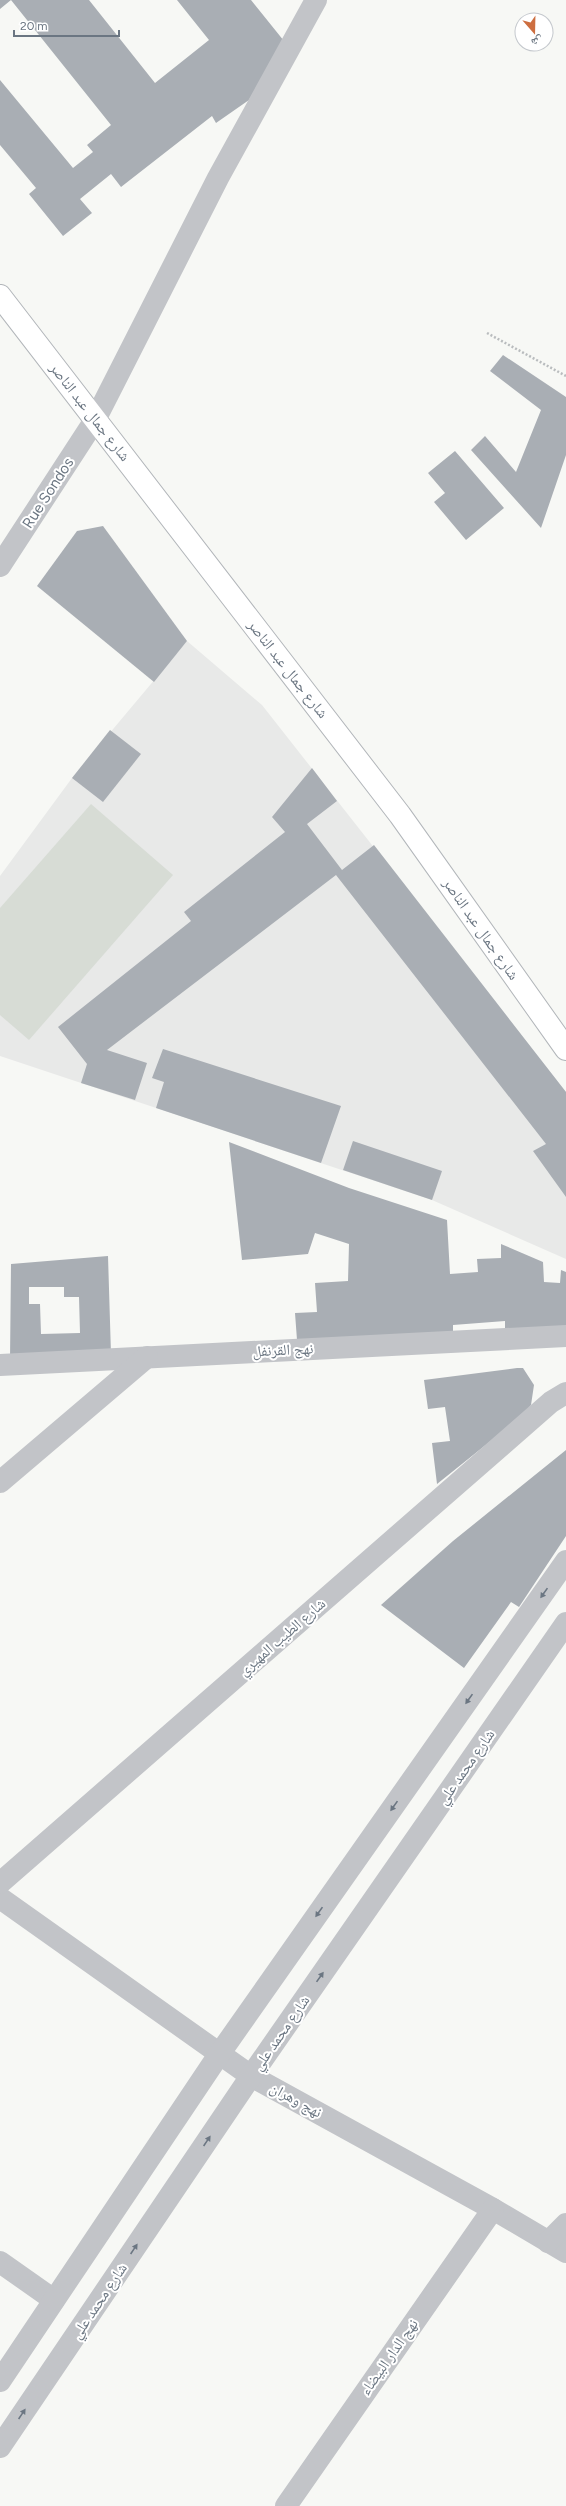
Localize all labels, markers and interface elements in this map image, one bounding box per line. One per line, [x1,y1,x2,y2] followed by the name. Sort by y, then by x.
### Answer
[14,12,119,38] scale bar
[514,12,554,52] north arrow
[20,19,48,33] text: 20 m
[529,32,545,49] text: ش
[45,358,134,466] street label: شارع جمال عبد الناصر
[19,454,77,532] street label: Rue Sondos
[243,615,332,723] street label: شارع جمال عبد الناصر
[438,874,523,984] street label: شارع جمال عبد الناصر
[252,1339,314,1362] street label: نهج القرنفل
[540,1588,548,1598] one-way arrow
[235,1594,331,1682] street label: شارع الطيب المهيري
[465,1694,473,1705] one-way arrow
[433,1726,501,1810] street label: شارع محمد علي
[390,1800,398,1811] one-way arrow
[315,1907,323,1917] one-way arrow
[316,1971,324,1982] one-way arrow
[248,1992,316,2076] street label: شارع محمد علي
[266,2078,325,2122] street label: نهج وهران
[203,2136,211,2146] one-way arrow
[130,2244,138,2254] one-way arrow
[67,2260,133,2344] street label: شارع محمد علي
[356,2315,423,2399] street label: نهج الدار البيضاء
[18,2409,26,2420] one-way arrow

